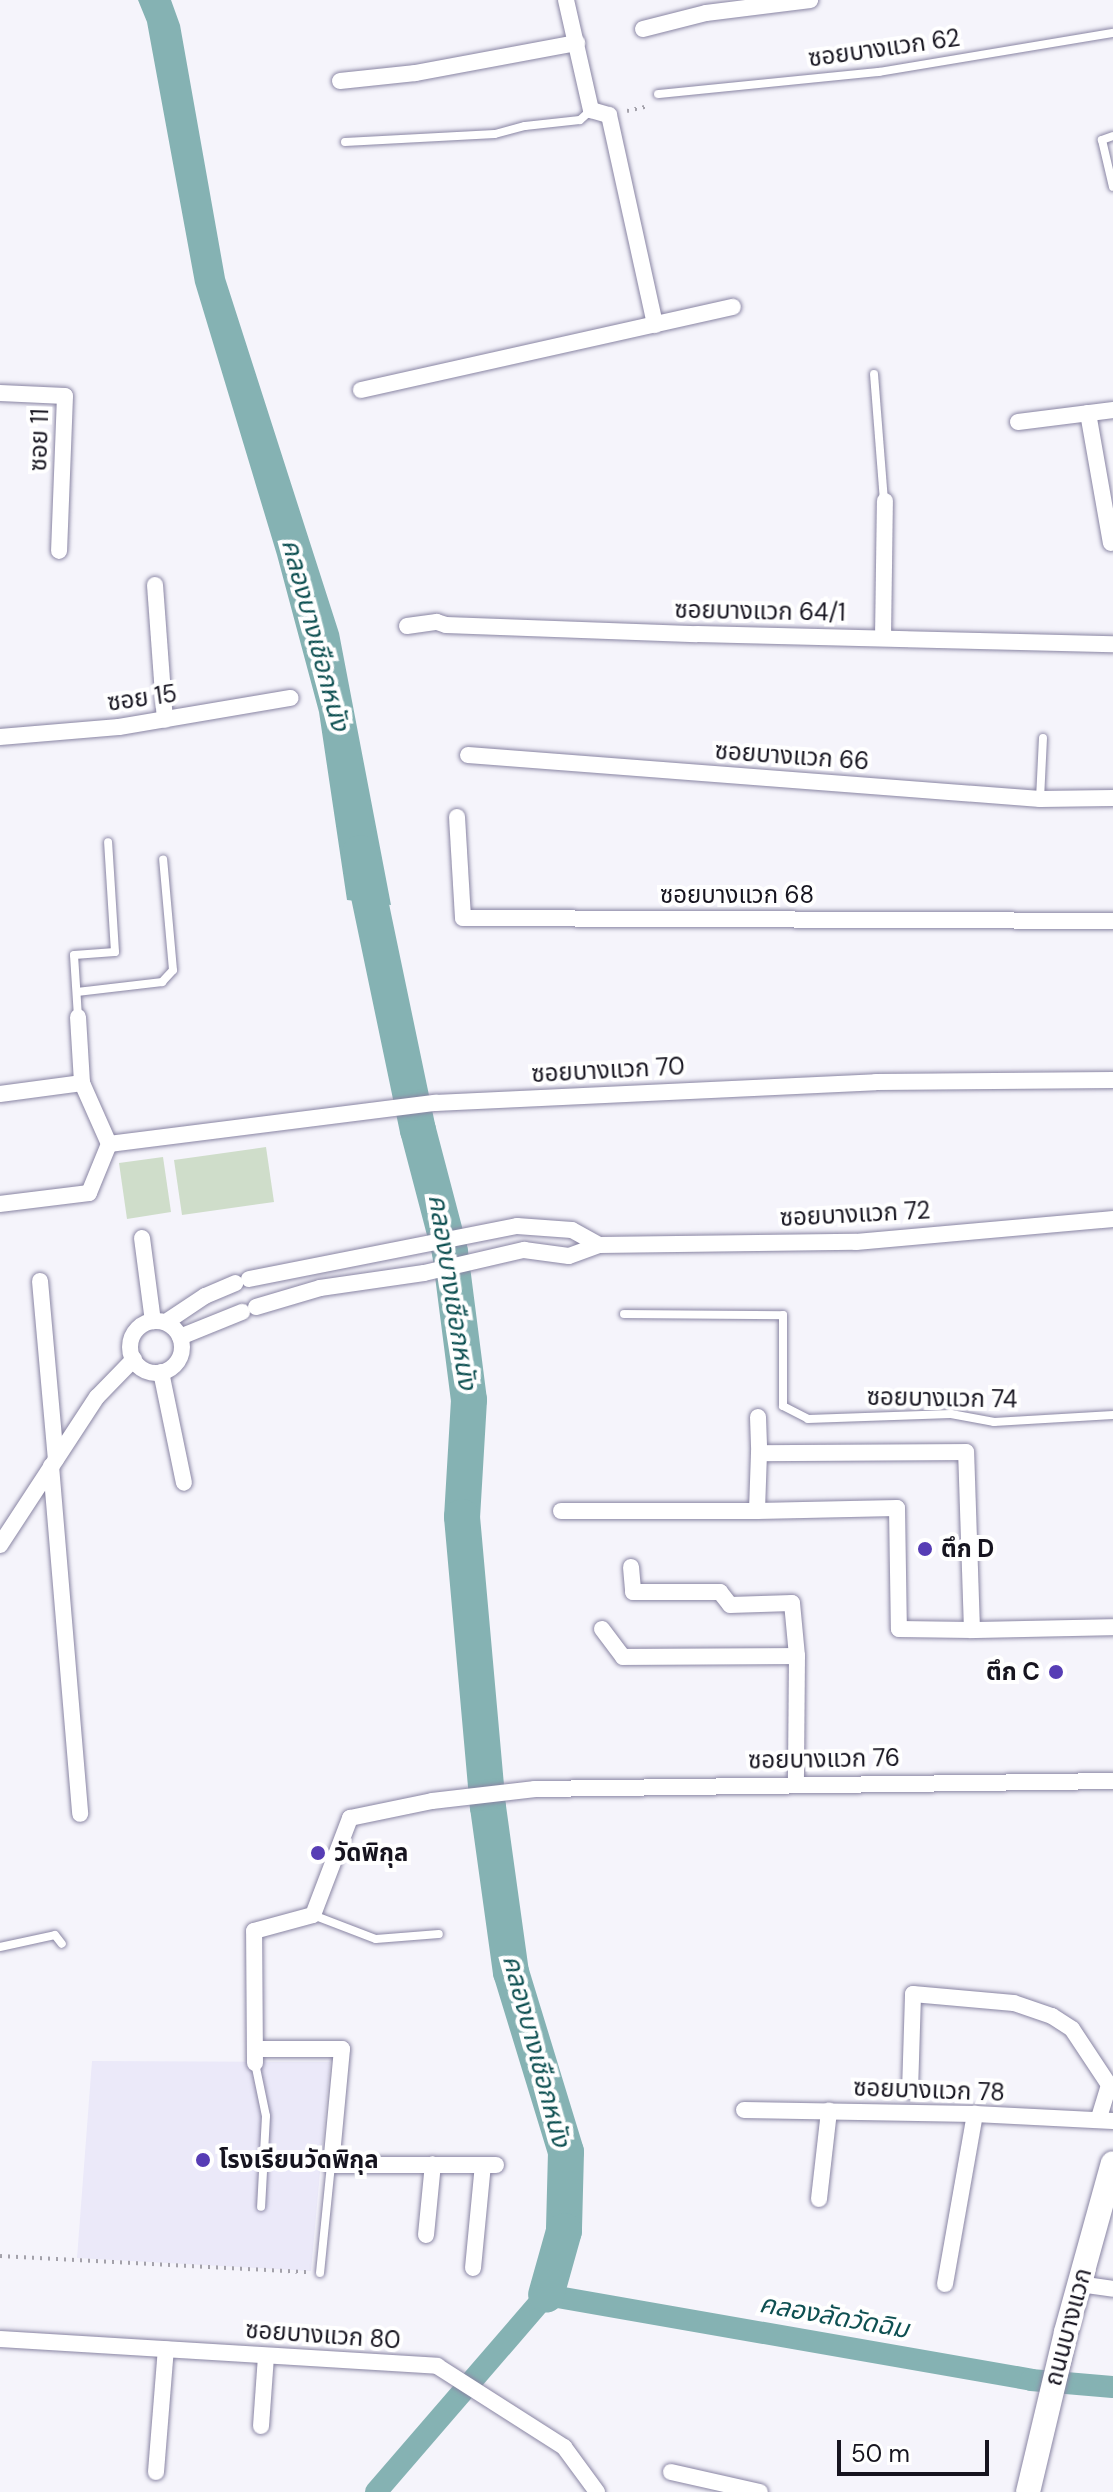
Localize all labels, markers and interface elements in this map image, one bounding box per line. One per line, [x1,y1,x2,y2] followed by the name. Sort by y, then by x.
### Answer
[806,23,962,73] street label: ซอยบางแวก 62
[24,408,54,472] street label: ซอย 11
[274,536,356,734] water label: คลองบางเชือกหนัง
[674,595,846,627] street label: ซอยบางแวก 64/1
[105,679,179,717] street label: ซอย 15
[714,736,870,776] street label: ซอยบางแวก 66
[660,881,814,909] street label: ซอยบางแวก 68
[531,1052,685,1088] street label: ซอยบางแวก 70
[421,1192,483,1392] water label: คลองบางเชือกหนัง
[779,1196,931,1232] street label: ซอยบางแวก 72
[867,1382,1017,1414] street label: ซอยบางแวก 74
[941,1535,994,1563] place label: ตึก D
[916,1540,934,1558] marker: ตึก D
[986,1658,1040,1686] place label: ตึก C
[1047,1663,1065,1681] marker: ตึก C
[748,1743,900,1775] street label: ซอยบางแวก 76
[334,1839,408,1867] place label: วัดพิกุล
[309,1844,327,1862] marker: วัดพิกุล
[495,1952,577,2150] water label: คลองบางเชือกหนัง
[853,2073,1005,2107] street label: ซอยบางแวก 78
[219,2146,379,2174] place label: โรงเรียนวัดพิกุล
[194,2151,212,2169] marker: โรงเรียนวัดพิกุล
[1038,2265,1098,2389] street label: ถนนบางแวก
[757,2289,911,2345] water label: คลองลัดวัดฉิม
[244,2315,402,2355] street label: ซอยบางแวก 80
[841,2424,993,2474] scale bar
[851,2438,910,2469] text: 50 m

